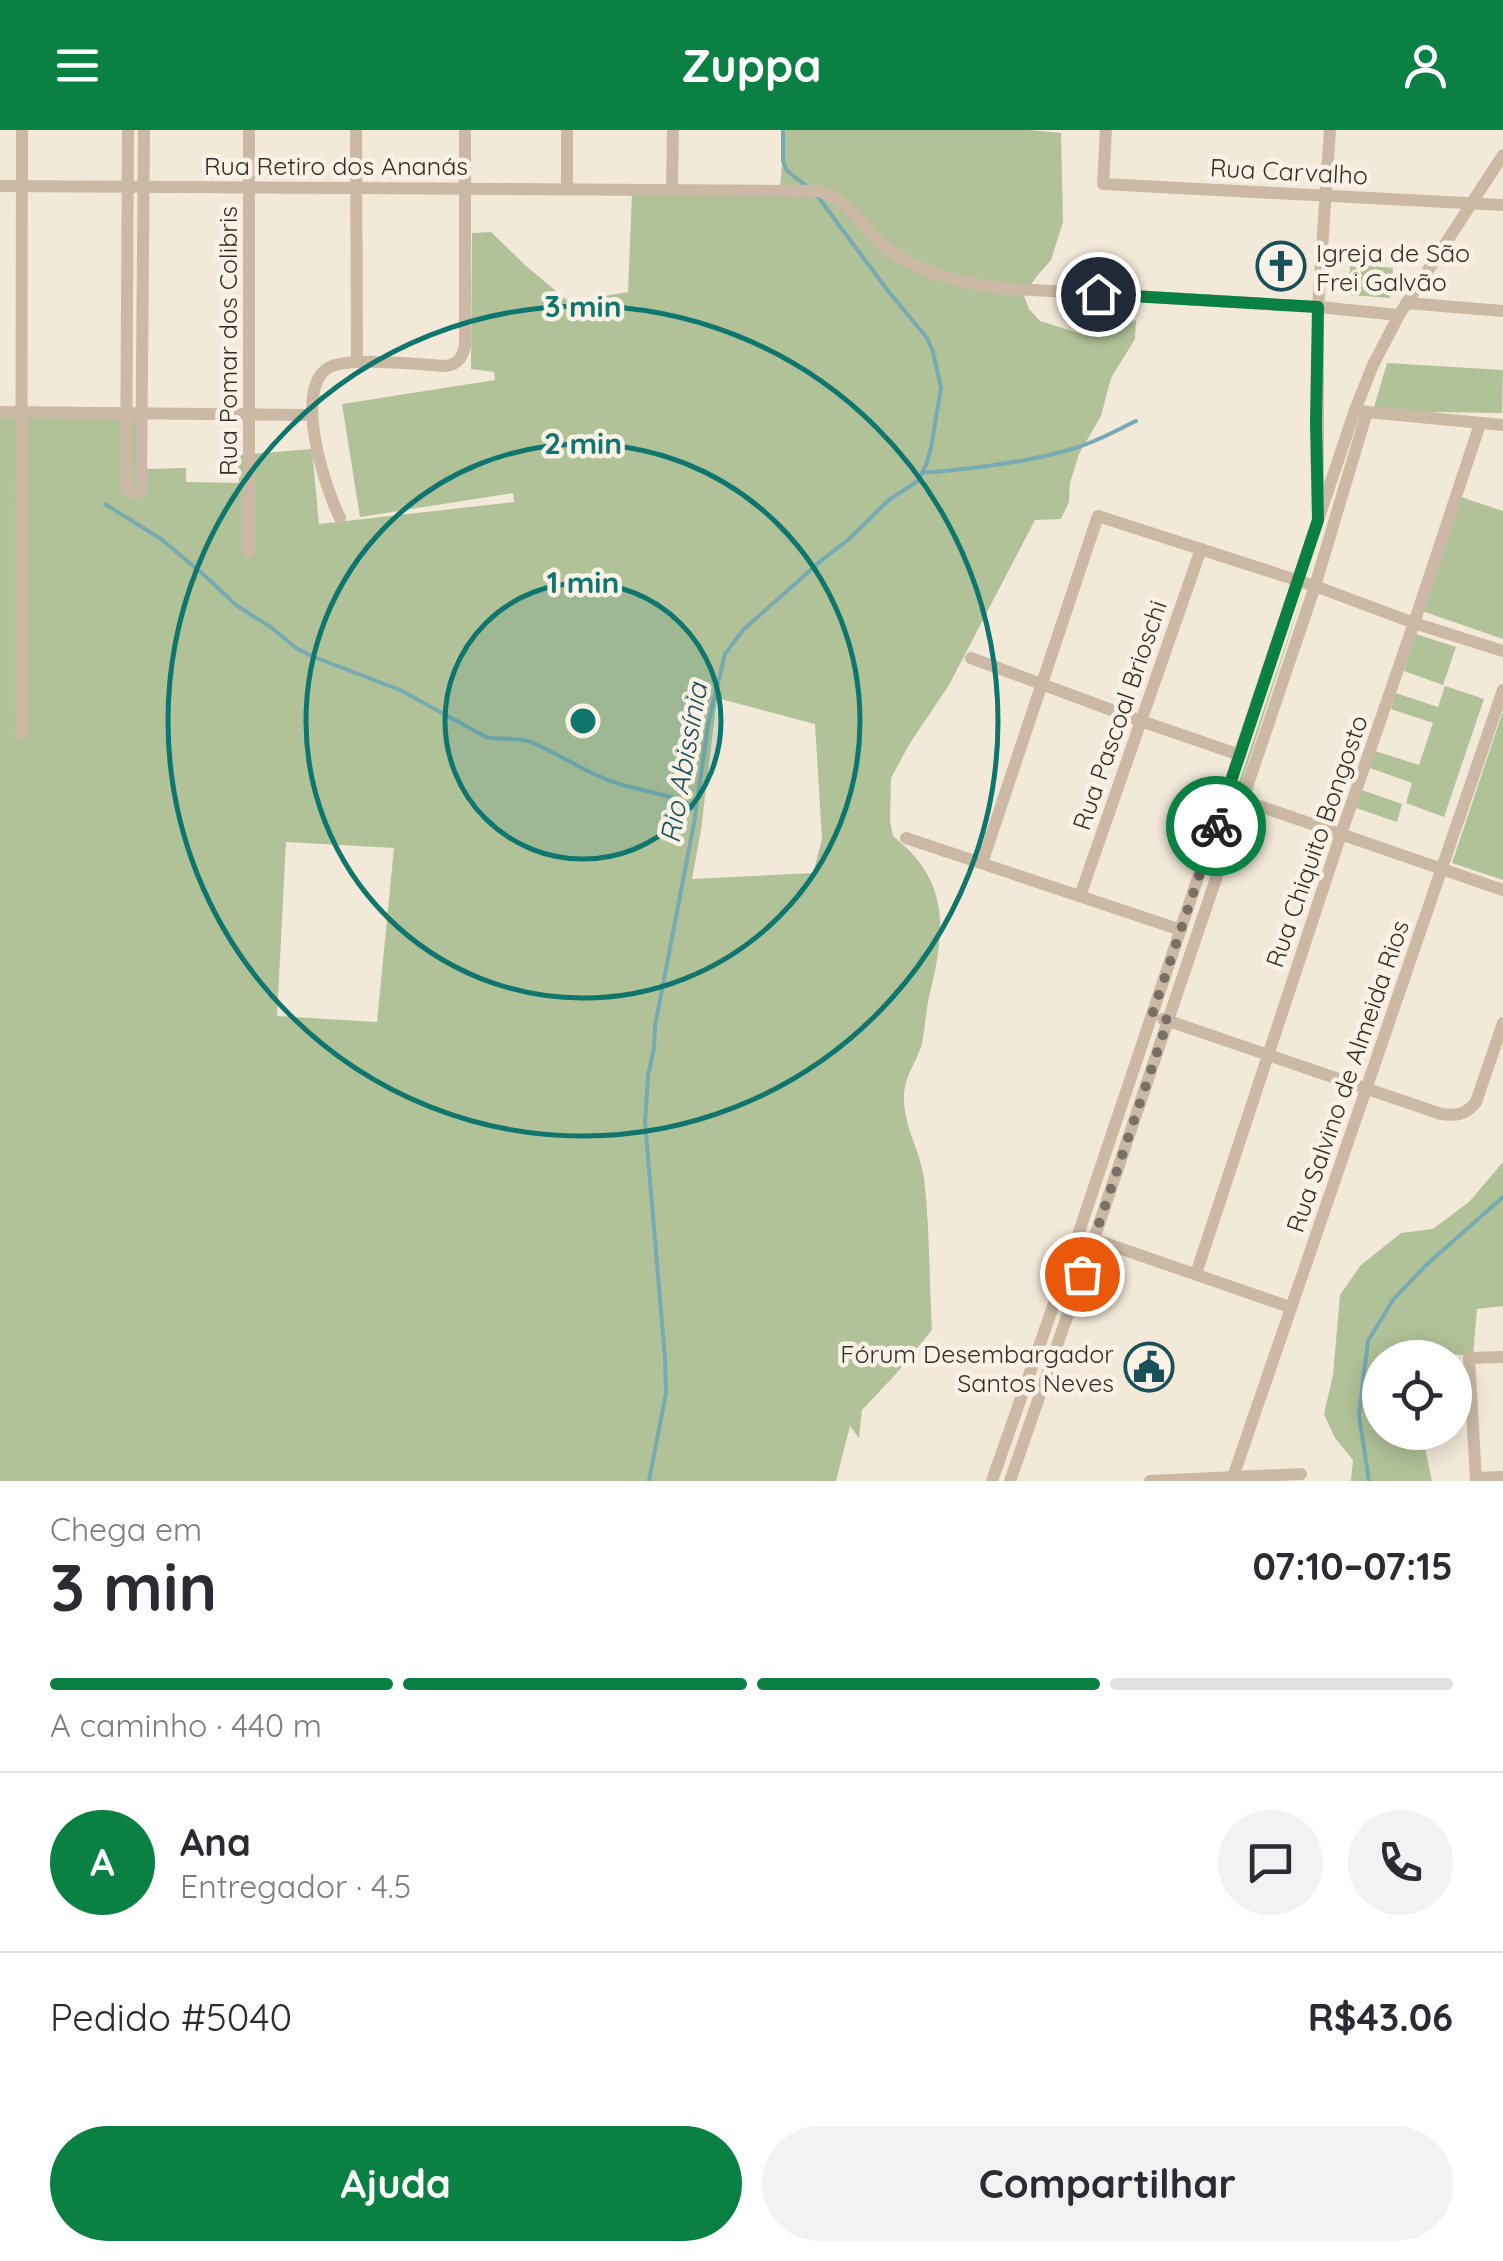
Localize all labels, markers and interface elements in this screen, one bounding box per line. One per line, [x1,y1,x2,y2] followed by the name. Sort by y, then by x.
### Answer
[681,37,822,93] text: Zuppa
[50,38,105,93] icon: menu
[1398,38,1453,93] icon: person
[204,150,468,181] street label: Rua Retiro dos Ananás
[1209,151,1369,191] street label: Rua Carvalho
[212,206,243,476] street label: Rua Pomar dos Colibris
[1316,237,1470,297] place label: Igreja de São Frei Galvão
[1255,240,1307,292] church icon: Igreja de São Frei Galvão
[1056,252,1141,337] pin
[1071,267,1126,322] icon: home
[544,287,622,325] text: 3 min
[544,424,622,462] text: 2 min
[547,563,619,601] text: 1 min
[1065,596,1173,834] street label: Rua Pascoal Brioschi
[652,678,715,846] water label: Rio Abissínia
[565,703,601,739] centre of rings
[1258,711,1374,971] street label: Rua Chiquito Bongosto
[1166,776,1266,876] courier
[1189,799,1244,854] icon: bike
[1279,916,1415,1236] street label: Rua Salvino de Almeida Rios
[1040,1232,1125,1317] pin
[1055,1247,1110,1302] icon: bag
[840,1338,1114,1398] place label: Fórum Desembargador Santos Neves
[1362,1340,1472,1450] map controls
[1362,1340,1472,1450] button: locate
[1123,1341,1175,1393] public building icon: Fórum Desembargador Santos Neves
[50,1509,202,1549] text: Chega em
[1253,1542,1453,1590] text: 07:10–07:15
[50,1546,217,1627] text: 3 min
[50,1705,322,1745] text: A caminho · 440 m
[1218,1810,1323,1915] button: chat
[1348,1810,1453,1915] button: phone
[180,1818,251,1866] text: Ana
[90,1838,115,1886] text: A
[180,1866,411,1906] text: Entregador · 4.5
[50,1993,292,2041] text: Pedido #5040
[1308,1993,1453,2041] text: R$43.06
[50,2126,742,2241] button: Ajuda
[762,2126,1453,2241] button: Compartilhar

